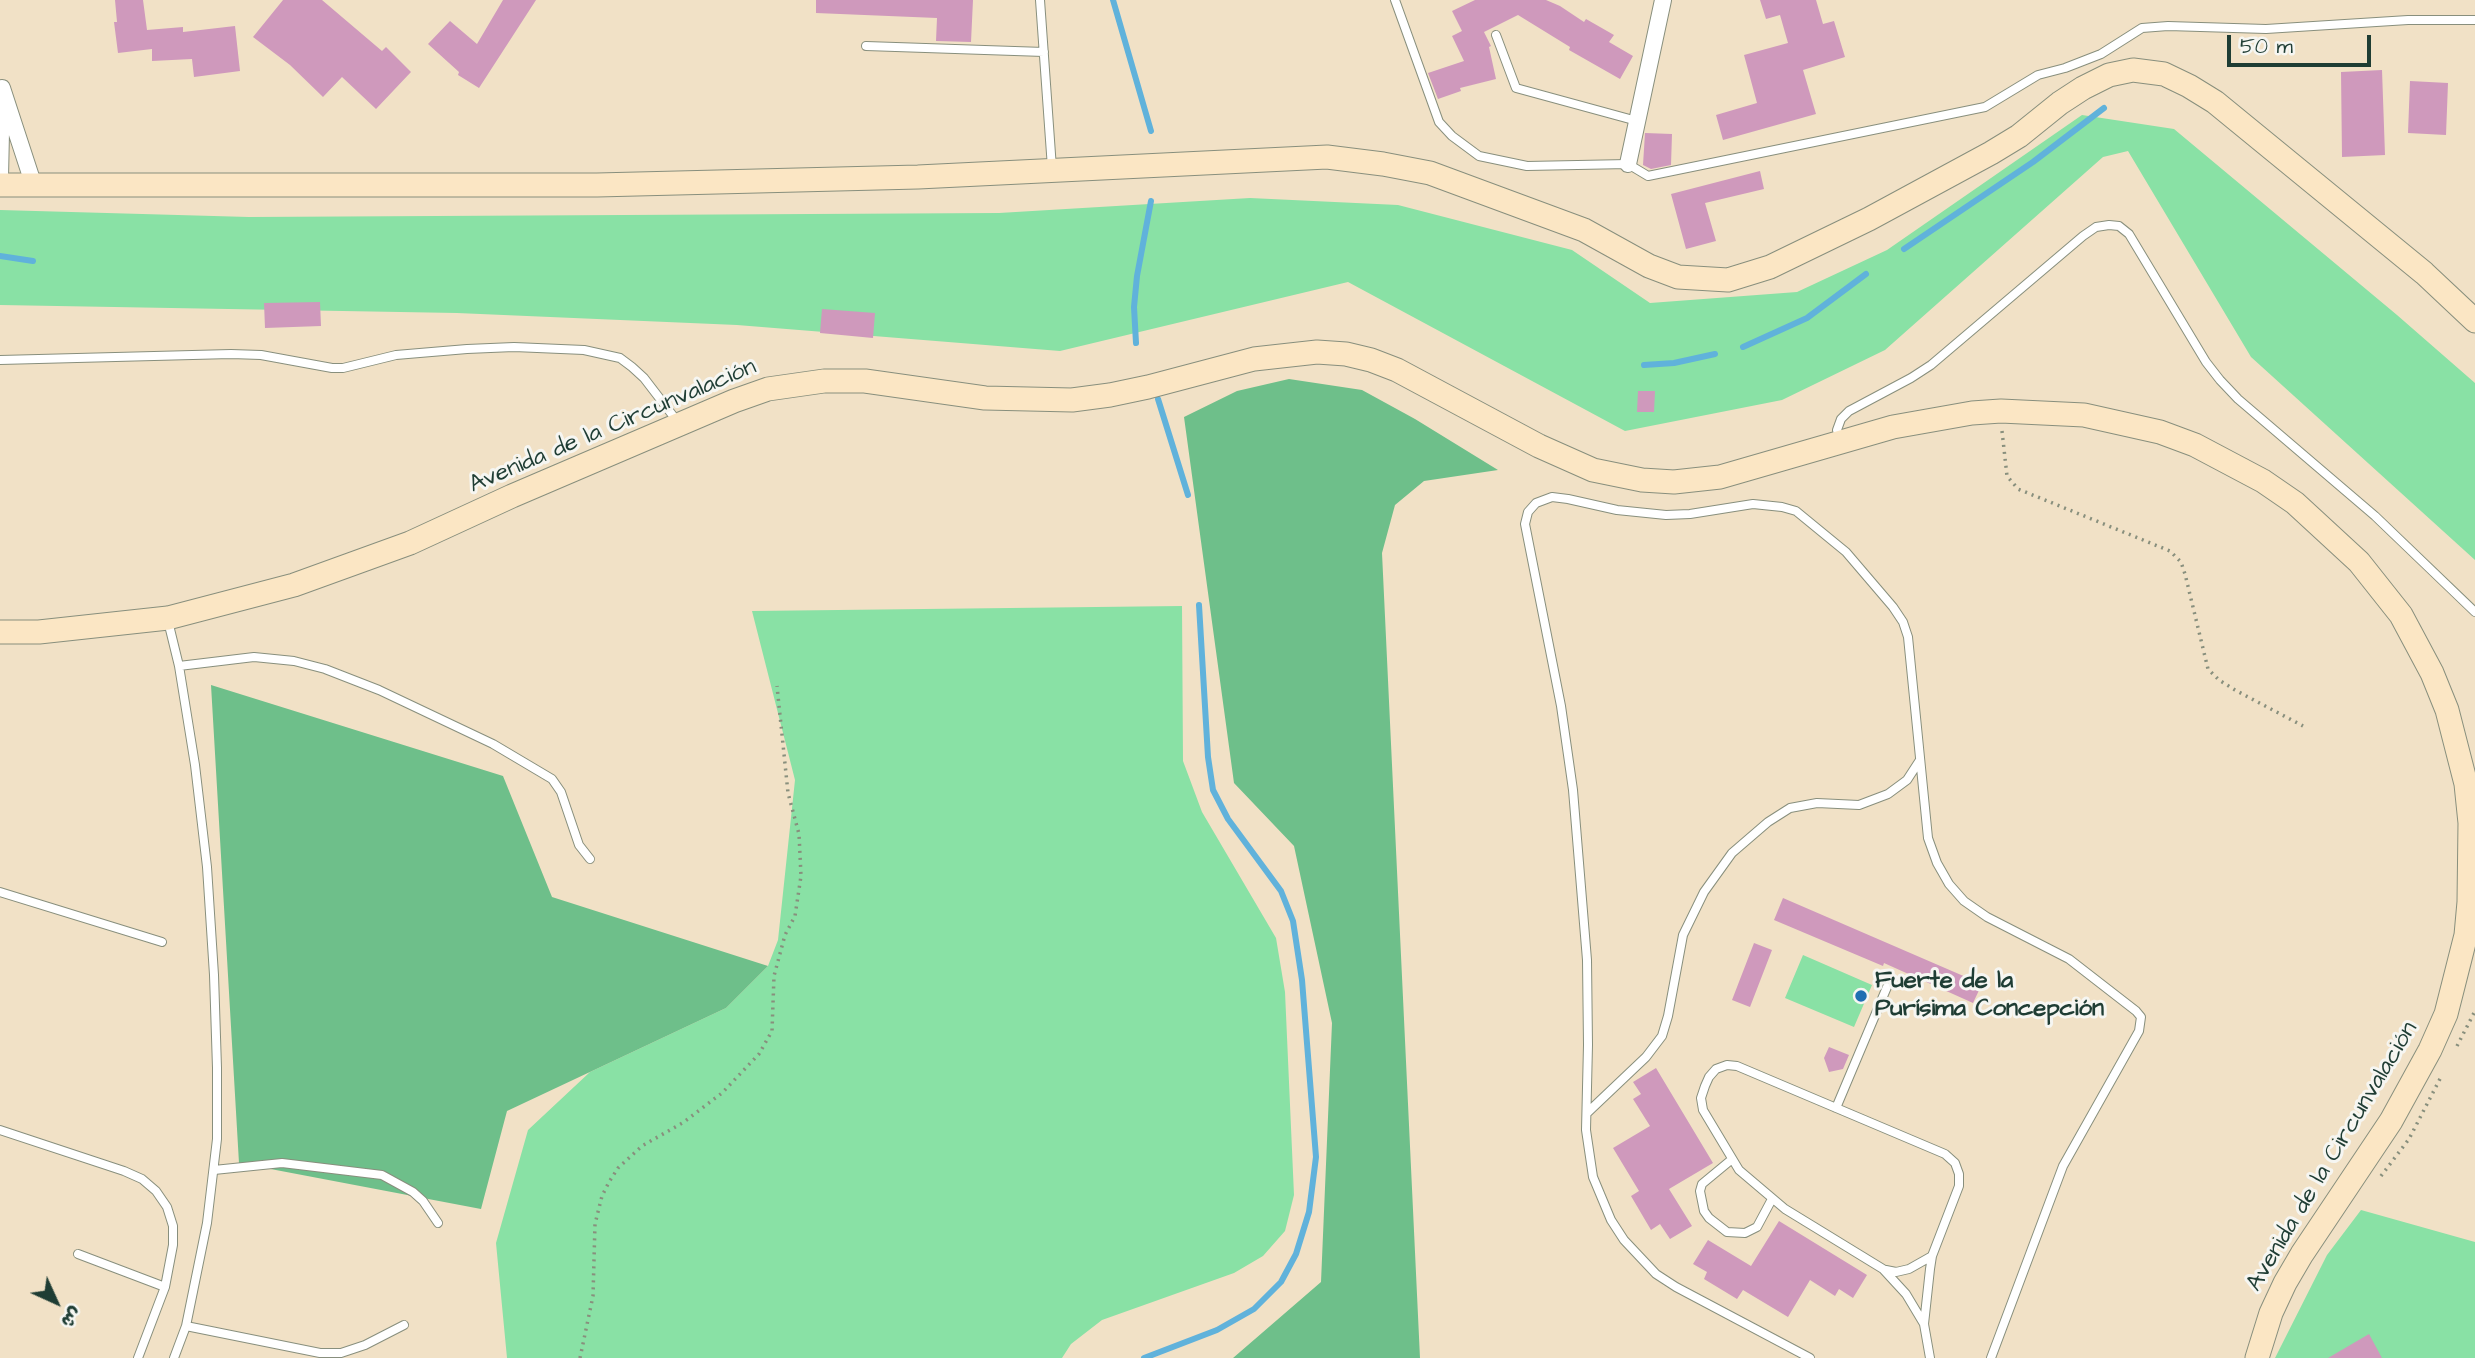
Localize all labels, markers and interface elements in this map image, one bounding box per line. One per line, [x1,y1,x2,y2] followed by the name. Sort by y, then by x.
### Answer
[2230,21,2374,65] scale bar
[2240,32,2293,61] text: 50 m
[465,353,761,501] street label: Avenida de la Circunvalación
[1875,968,2104,1024] place label: Fuerte de la Purísima Concepción
[1853,988,1869,1004] marker: Fuerte de la Purísima Concepción
[2241,1017,2425,1297] street label: Avenida de la Circunvalación
[21,1267,91,1337] north arrow
[54,1300,88,1334] text: ش

